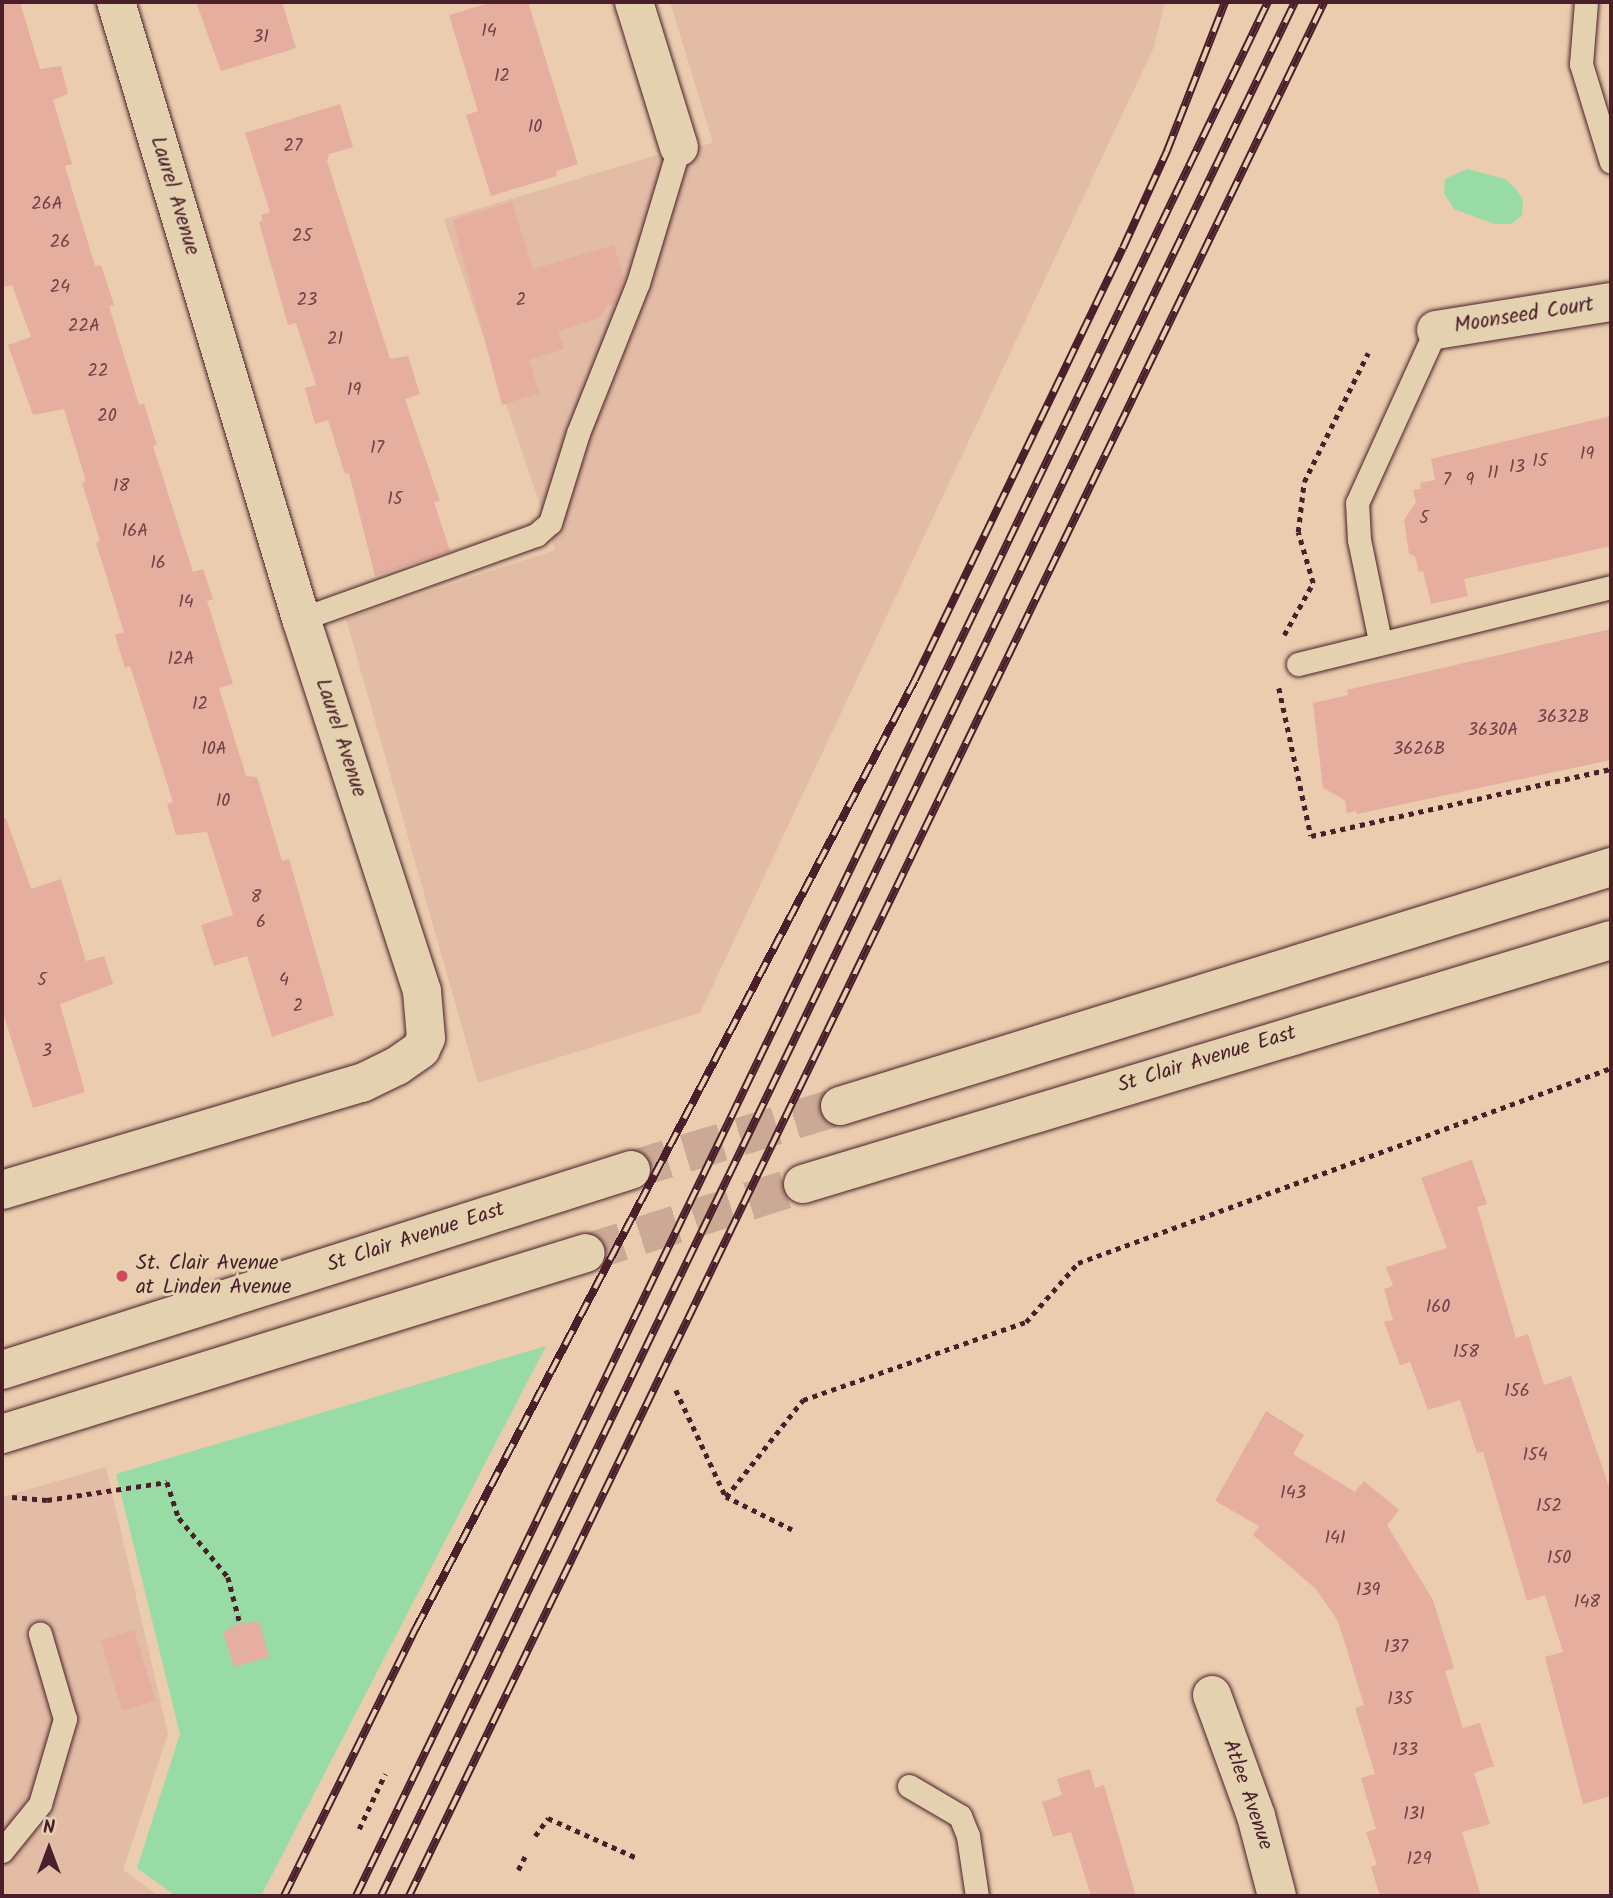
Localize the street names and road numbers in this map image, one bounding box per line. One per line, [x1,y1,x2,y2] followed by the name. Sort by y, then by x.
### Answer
[144,133,204,259] street label: Laurel Avenue
[1452,293,1596,339] street label: Moonseed Court
[309,676,371,800] street label: Laurel Avenue
[1115,1021,1299,1099] street label: St Clair Avenue East
[324,1197,508,1279] street label: St Clair Avenue East
[1216,1736,1278,1854] street label: Atlee Avenue

